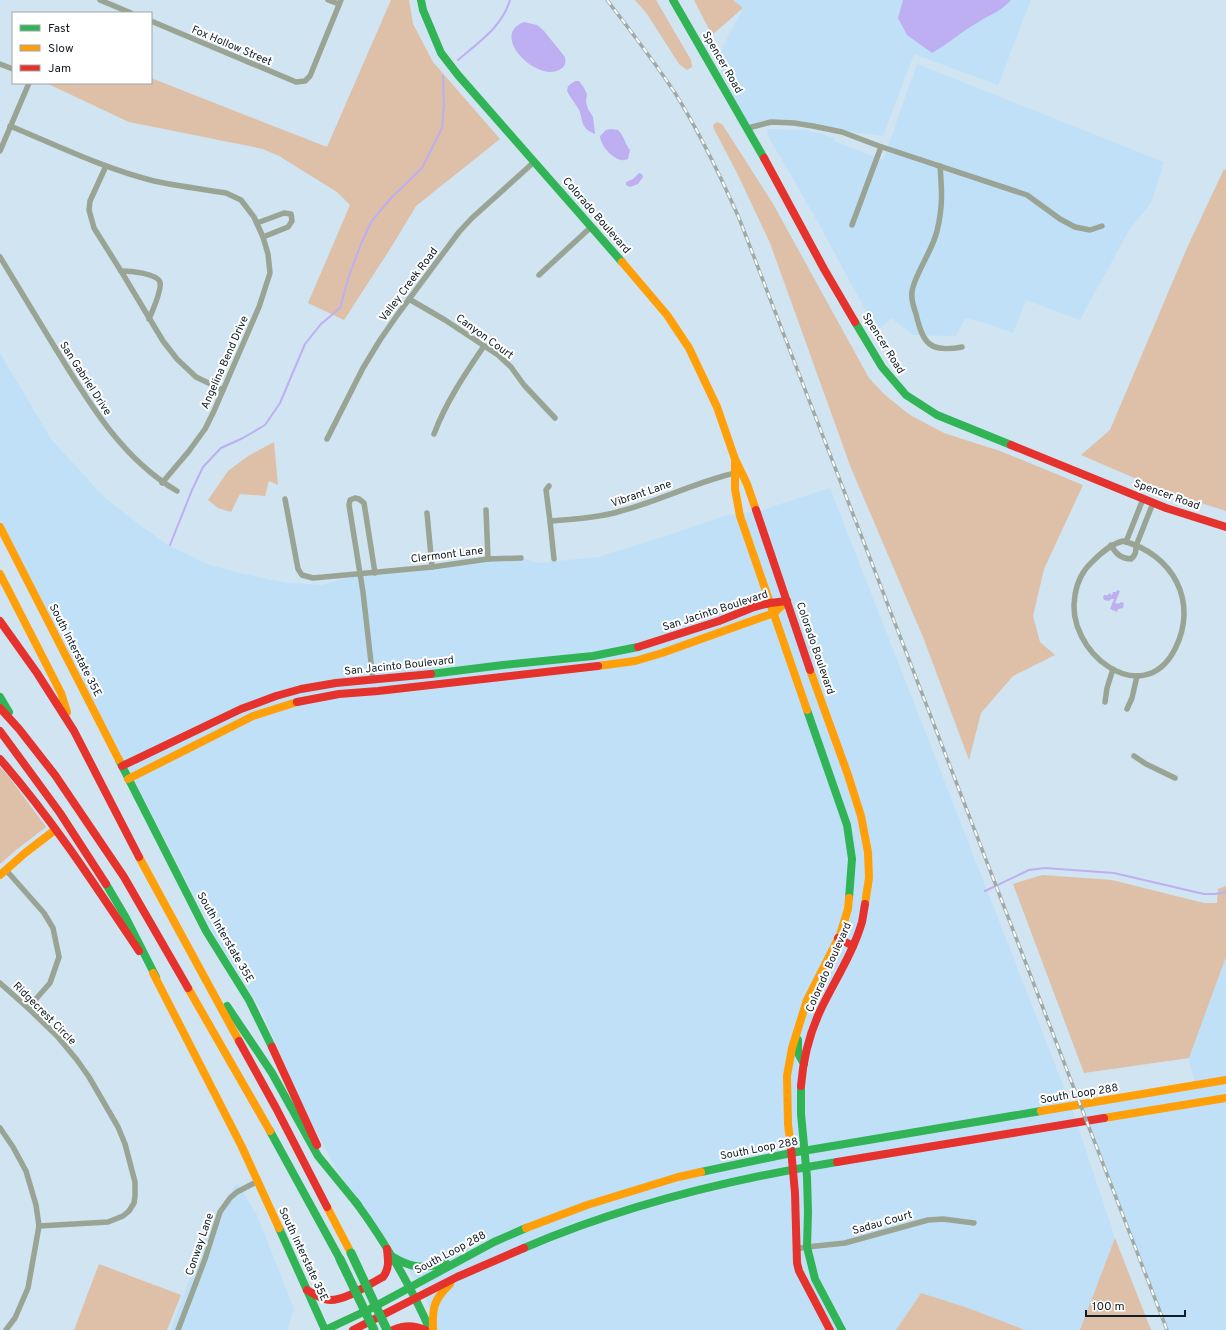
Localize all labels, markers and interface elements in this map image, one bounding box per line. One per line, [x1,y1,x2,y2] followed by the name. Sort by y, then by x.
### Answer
[12,12,152,84] legend
[48,21,70,37] text: Fast
[189,23,274,69] street label: Fox Hollow Street
[699,29,746,96] street label: Spencer Road
[48,41,74,57] text: Slow
[48,61,71,77] text: Jam
[559,174,633,257] street label: Colorado Boulevard
[376,245,441,324] street label: Valley Creek Road
[859,310,907,377] street label: Spencer Road
[453,311,516,362] street label: Canyon Court
[198,313,252,411] street label: Angelina Bend Drive
[56,339,114,418] street label: San Gabriel Drive
[609,477,674,511] street label: Vibrant Lane
[1132,477,1202,513] street label: Spencer Road
[410,544,484,566] street label: Clermont Lane
[661,587,770,635] street label: San Jacinto Boulevard
[793,600,837,696] street label: Colorado Boulevard
[46,602,105,699] street label: South Interstate 35E
[344,653,455,679] street label: San Jacinto Boulevard
[194,890,257,985] street label: South Interstate 35E
[803,920,855,1015] street label: Colorado Boulevard
[10,979,79,1048] street label: Ridgecrest Circle
[1039,1081,1119,1107] street label: South Loop 288
[719,1135,799,1163] street label: South Loop 288
[275,1205,331,1304] street label: South Interstate 35E
[851,1208,914,1238] street label: Sadau Court
[183,1211,217,1278] street label: Conway Lane
[412,1228,489,1278] street label: South Loop 288
[1086,1292,1185,1318] scale bar
[1092,1299,1125,1315] text: 100 m

